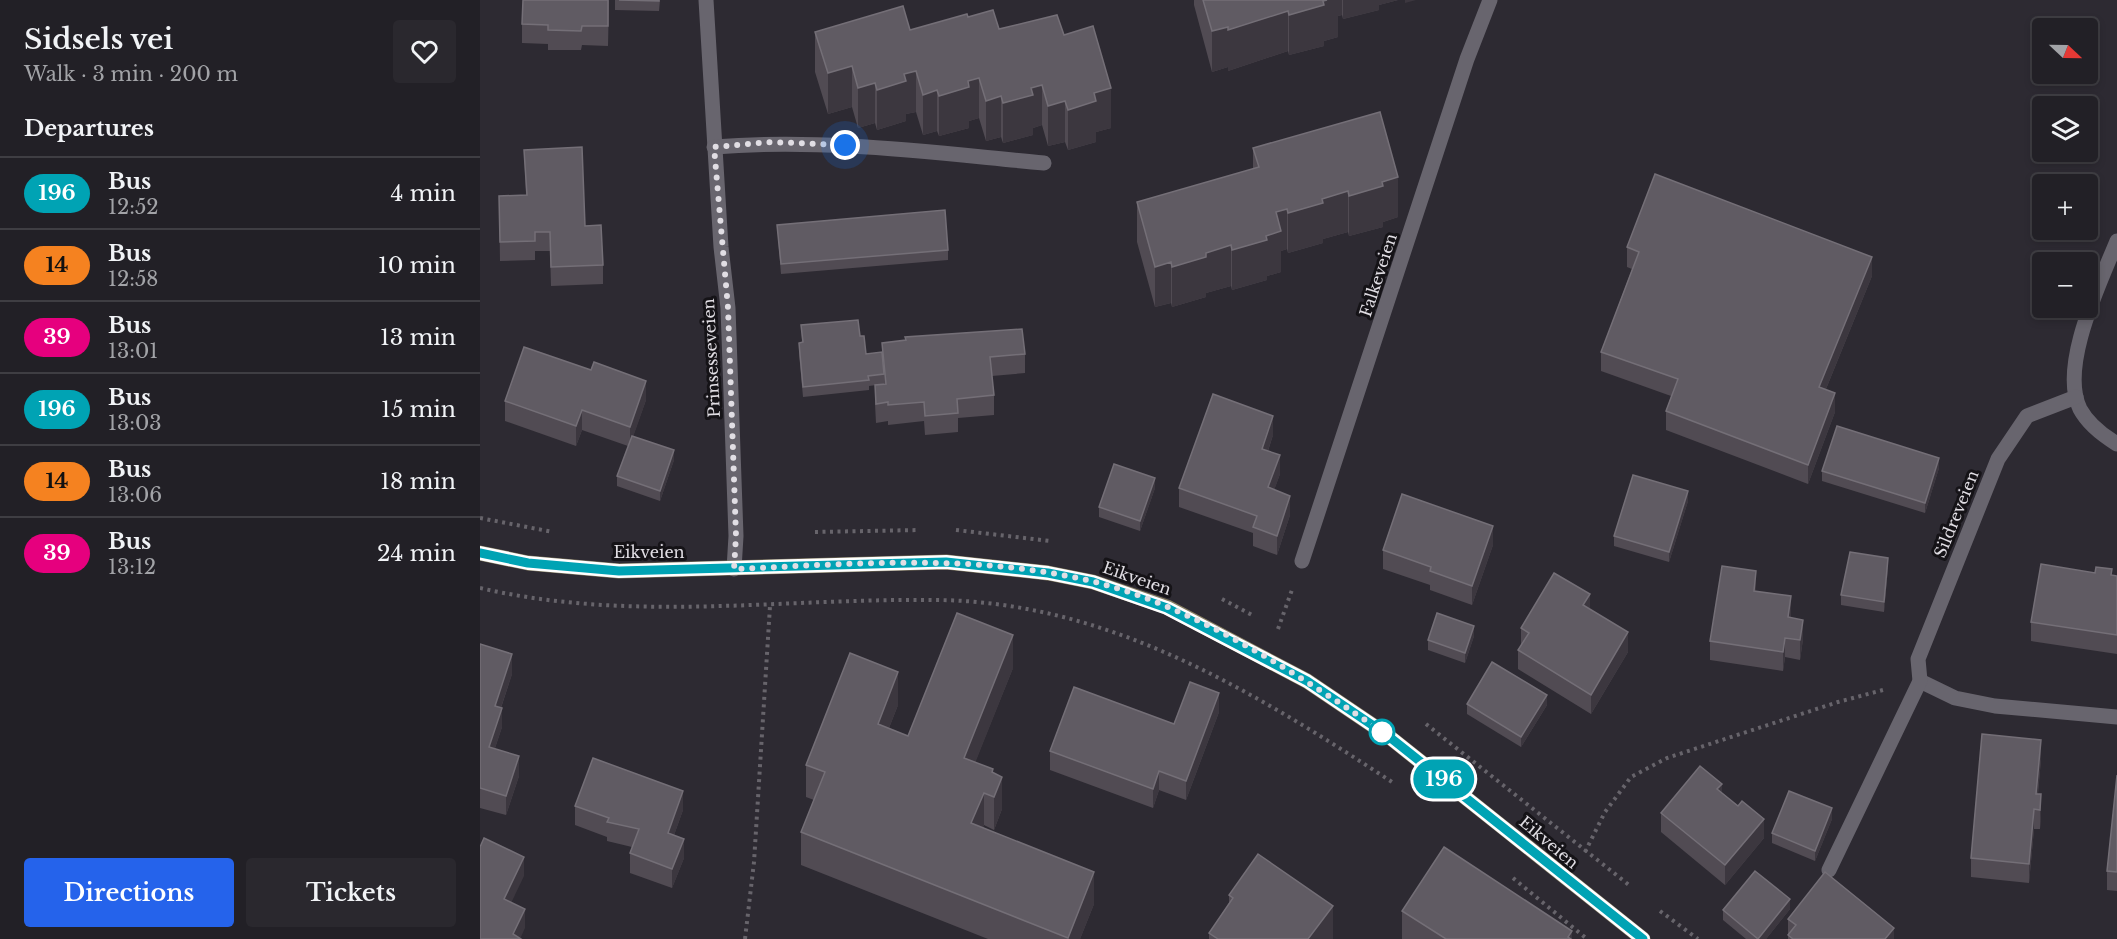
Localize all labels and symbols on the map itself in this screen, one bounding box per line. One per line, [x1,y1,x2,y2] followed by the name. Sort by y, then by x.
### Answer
[2032,18,2098,84] north arrow
[830,130,860,160] your location
[1355,231,1401,319] street label: Falkeveien
[698,298,724,418] street label: Prinsesseveien
[1929,467,1983,561] street label: Sildreveien
[613,542,685,562] street label: Eikveien
[1100,557,1174,599] street label: Eikveien
[1369,719,1395,745] unlabelled marker
[1410,760,1478,798] line badge: 196
[1515,811,1583,873] street label: Eikveien

